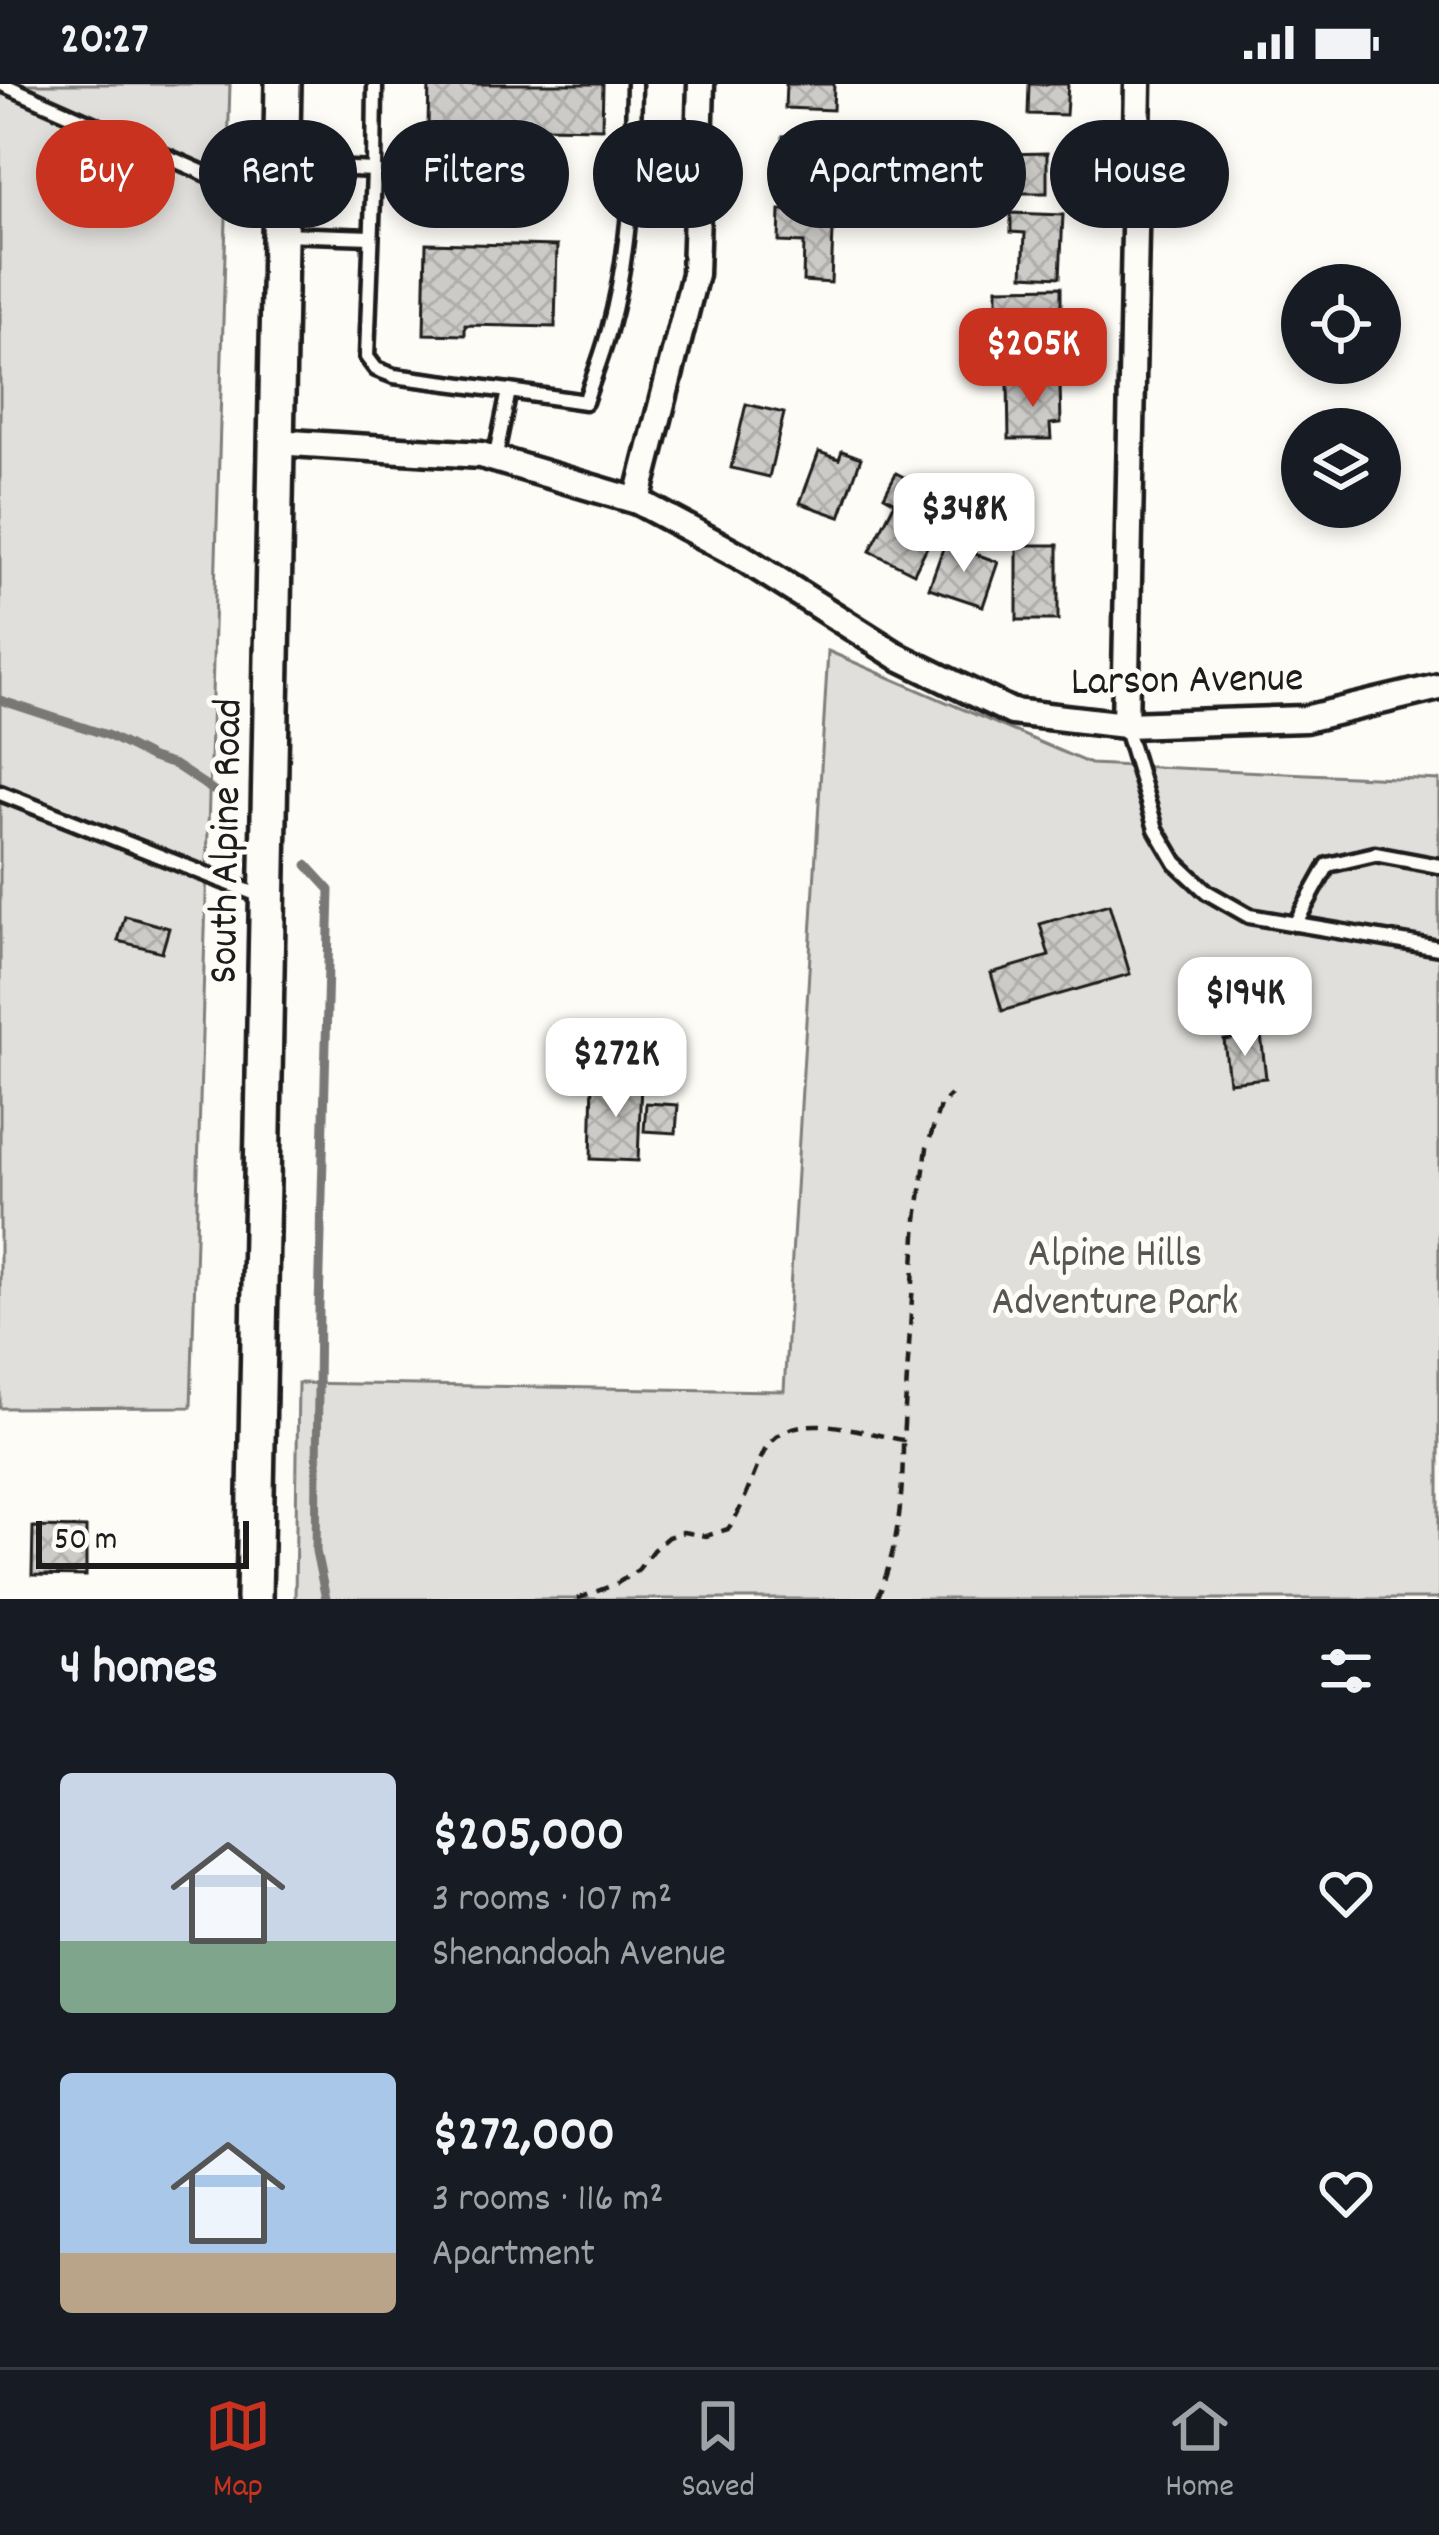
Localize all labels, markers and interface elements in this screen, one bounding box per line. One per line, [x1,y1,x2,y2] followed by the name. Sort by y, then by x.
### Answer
[60,10,149,74] text: 20:27
[36,120,175,228] chip: Buy
[199,120,357,228] chip: Rent
[381,120,569,228] chip: Filters
[593,120,743,228] chip: New
[767,120,1026,228] chip: Apartment
[1050,120,1229,228] chip: House
[1281,264,1401,528] map controls
[1281,264,1401,384] button: locate
[949,308,1117,410] pin: $205K
[986,319,1080,374] text: $205K
[1281,408,1401,528] button: layers
[880,473,1048,575] pin: $348K
[921,484,1007,539] text: $348K
[1070,651,1304,715] street label: Larson Avenue
[197,698,261,984] street label: South Alpine Road
[1161,957,1329,1059] pin: $194K
[1205,968,1285,1023] text: $194K
[532,1018,700,1120] pin: $272K
[573,1029,659,1084] text: $272K
[992,1227,1238,1335] park label: Alpine Hills Adventure Park
[36,1515,249,1568] scale bar
[54,1518,118,1565] text: 50 m
[60,1635,218,1707] text: 4 homes
[1313,1638,1379,1704] icon: filters
[432,1802,625,1874] text: $205,000
[156,1821,300,1965] icon: home
[1313,1860,1379,1926] icon: heart
[432,1874,672,1929] text: 3 rooms · 107 m²
[432,1929,726,1984] text: Shenandoah Avenue
[432,2102,615,2174] text: $272,000
[156,2121,300,2265] icon: home
[1313,2160,1379,2226] icon: heart
[432,2174,664,2229] text: 3 rooms · 116 m²
[432,2229,595,2284] text: Apartment
[205,2393,271,2512] tab: Map
[681,2393,755,2512] tab: Saved
[1165,2393,1234,2512] tab: Home

